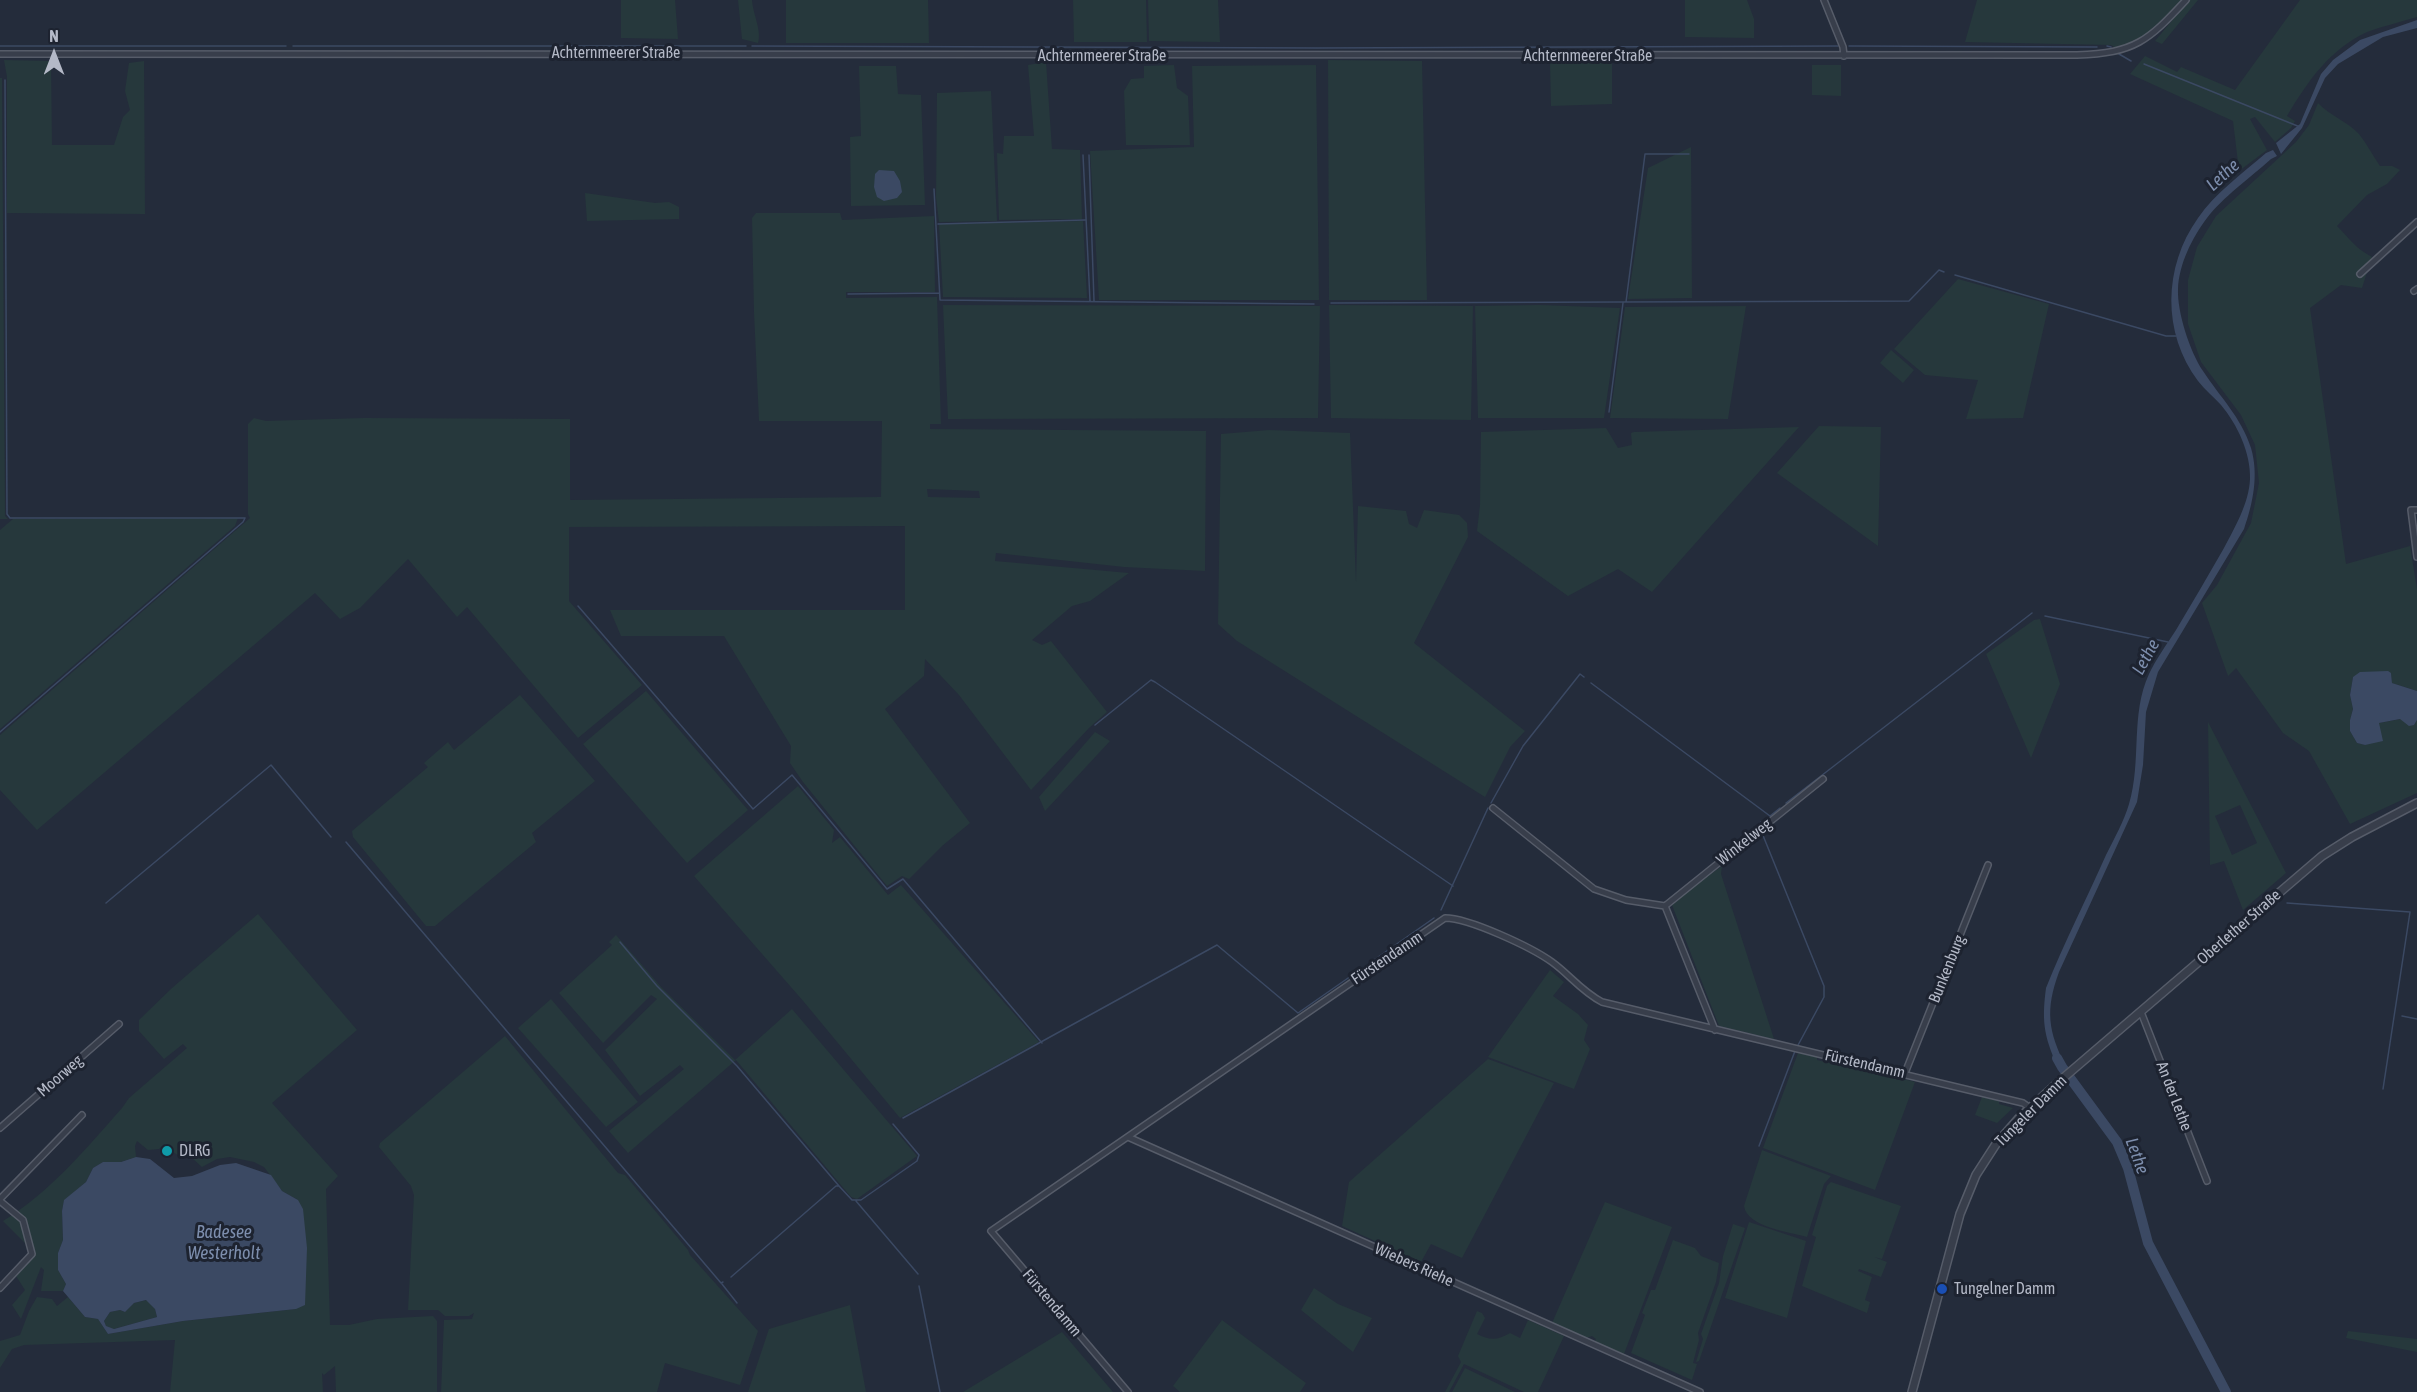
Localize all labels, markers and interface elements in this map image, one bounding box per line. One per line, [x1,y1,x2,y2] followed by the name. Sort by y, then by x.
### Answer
[24,24,84,84] north arrow
[49,27,59,45] text: N
[552,43,680,63] street label: Achternmeerer Straße
[1038,46,1166,66] street label: Achternmeerer Straße
[1524,46,1652,66] street label: Achternmeerer Straße
[2202,155,2244,195] water label: Lethe
[2128,635,2164,679] water label: Lethe
[1713,815,1775,869] street label: Winkelweg
[2193,885,2285,969] street label: Oberlether Straße
[1348,927,1426,989] street label: Fürstendamm
[1925,932,1969,1006] street label: Bunkenburg
[1823,1045,1907,1083] street label: Fürstendamm
[33,1051,87,1101] street label: Moorweg
[2152,1059,2196,1133] street label: An der Lethe
[1991,1071,2071,1151] street label: Tungeler Damm
[2120,1135,2154,1177] water label: Lethe
[179,1141,210,1161] place label: DLRG
[160,1144,174,1158] marker: DLRG
[188,1221,260,1264] water label: Badesee Westerholt
[1372,1239,1456,1291] street label: Wiebers Riehe
[1018,1265,1086,1341] street label: Fürstendamm
[1954,1279,2055,1299] place label: Tungelner Damm
[1935,1282,1949,1296] marker: Tungelner Damm

